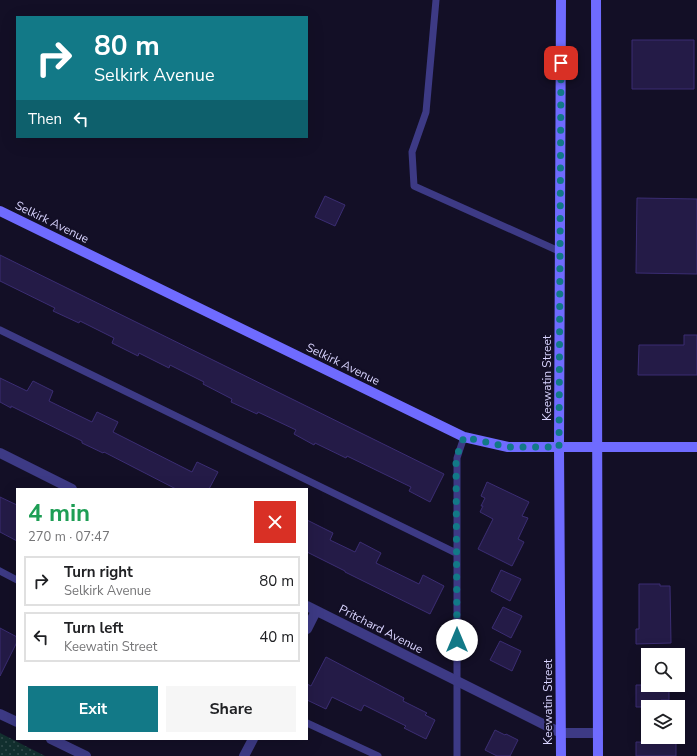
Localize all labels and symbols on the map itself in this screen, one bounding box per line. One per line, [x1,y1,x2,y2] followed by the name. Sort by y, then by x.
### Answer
[544,46,578,80] pin
[12,197,92,247] street label: Selkirk Avenue
[539,334,555,421] street label: Keewatin Street
[303,339,383,389] street label: Selkirk Avenue
[336,601,426,657] street label: Pritchard Avenue
[436,619,478,661] position arrow
[540,658,556,745] street label: Keewatin Street

